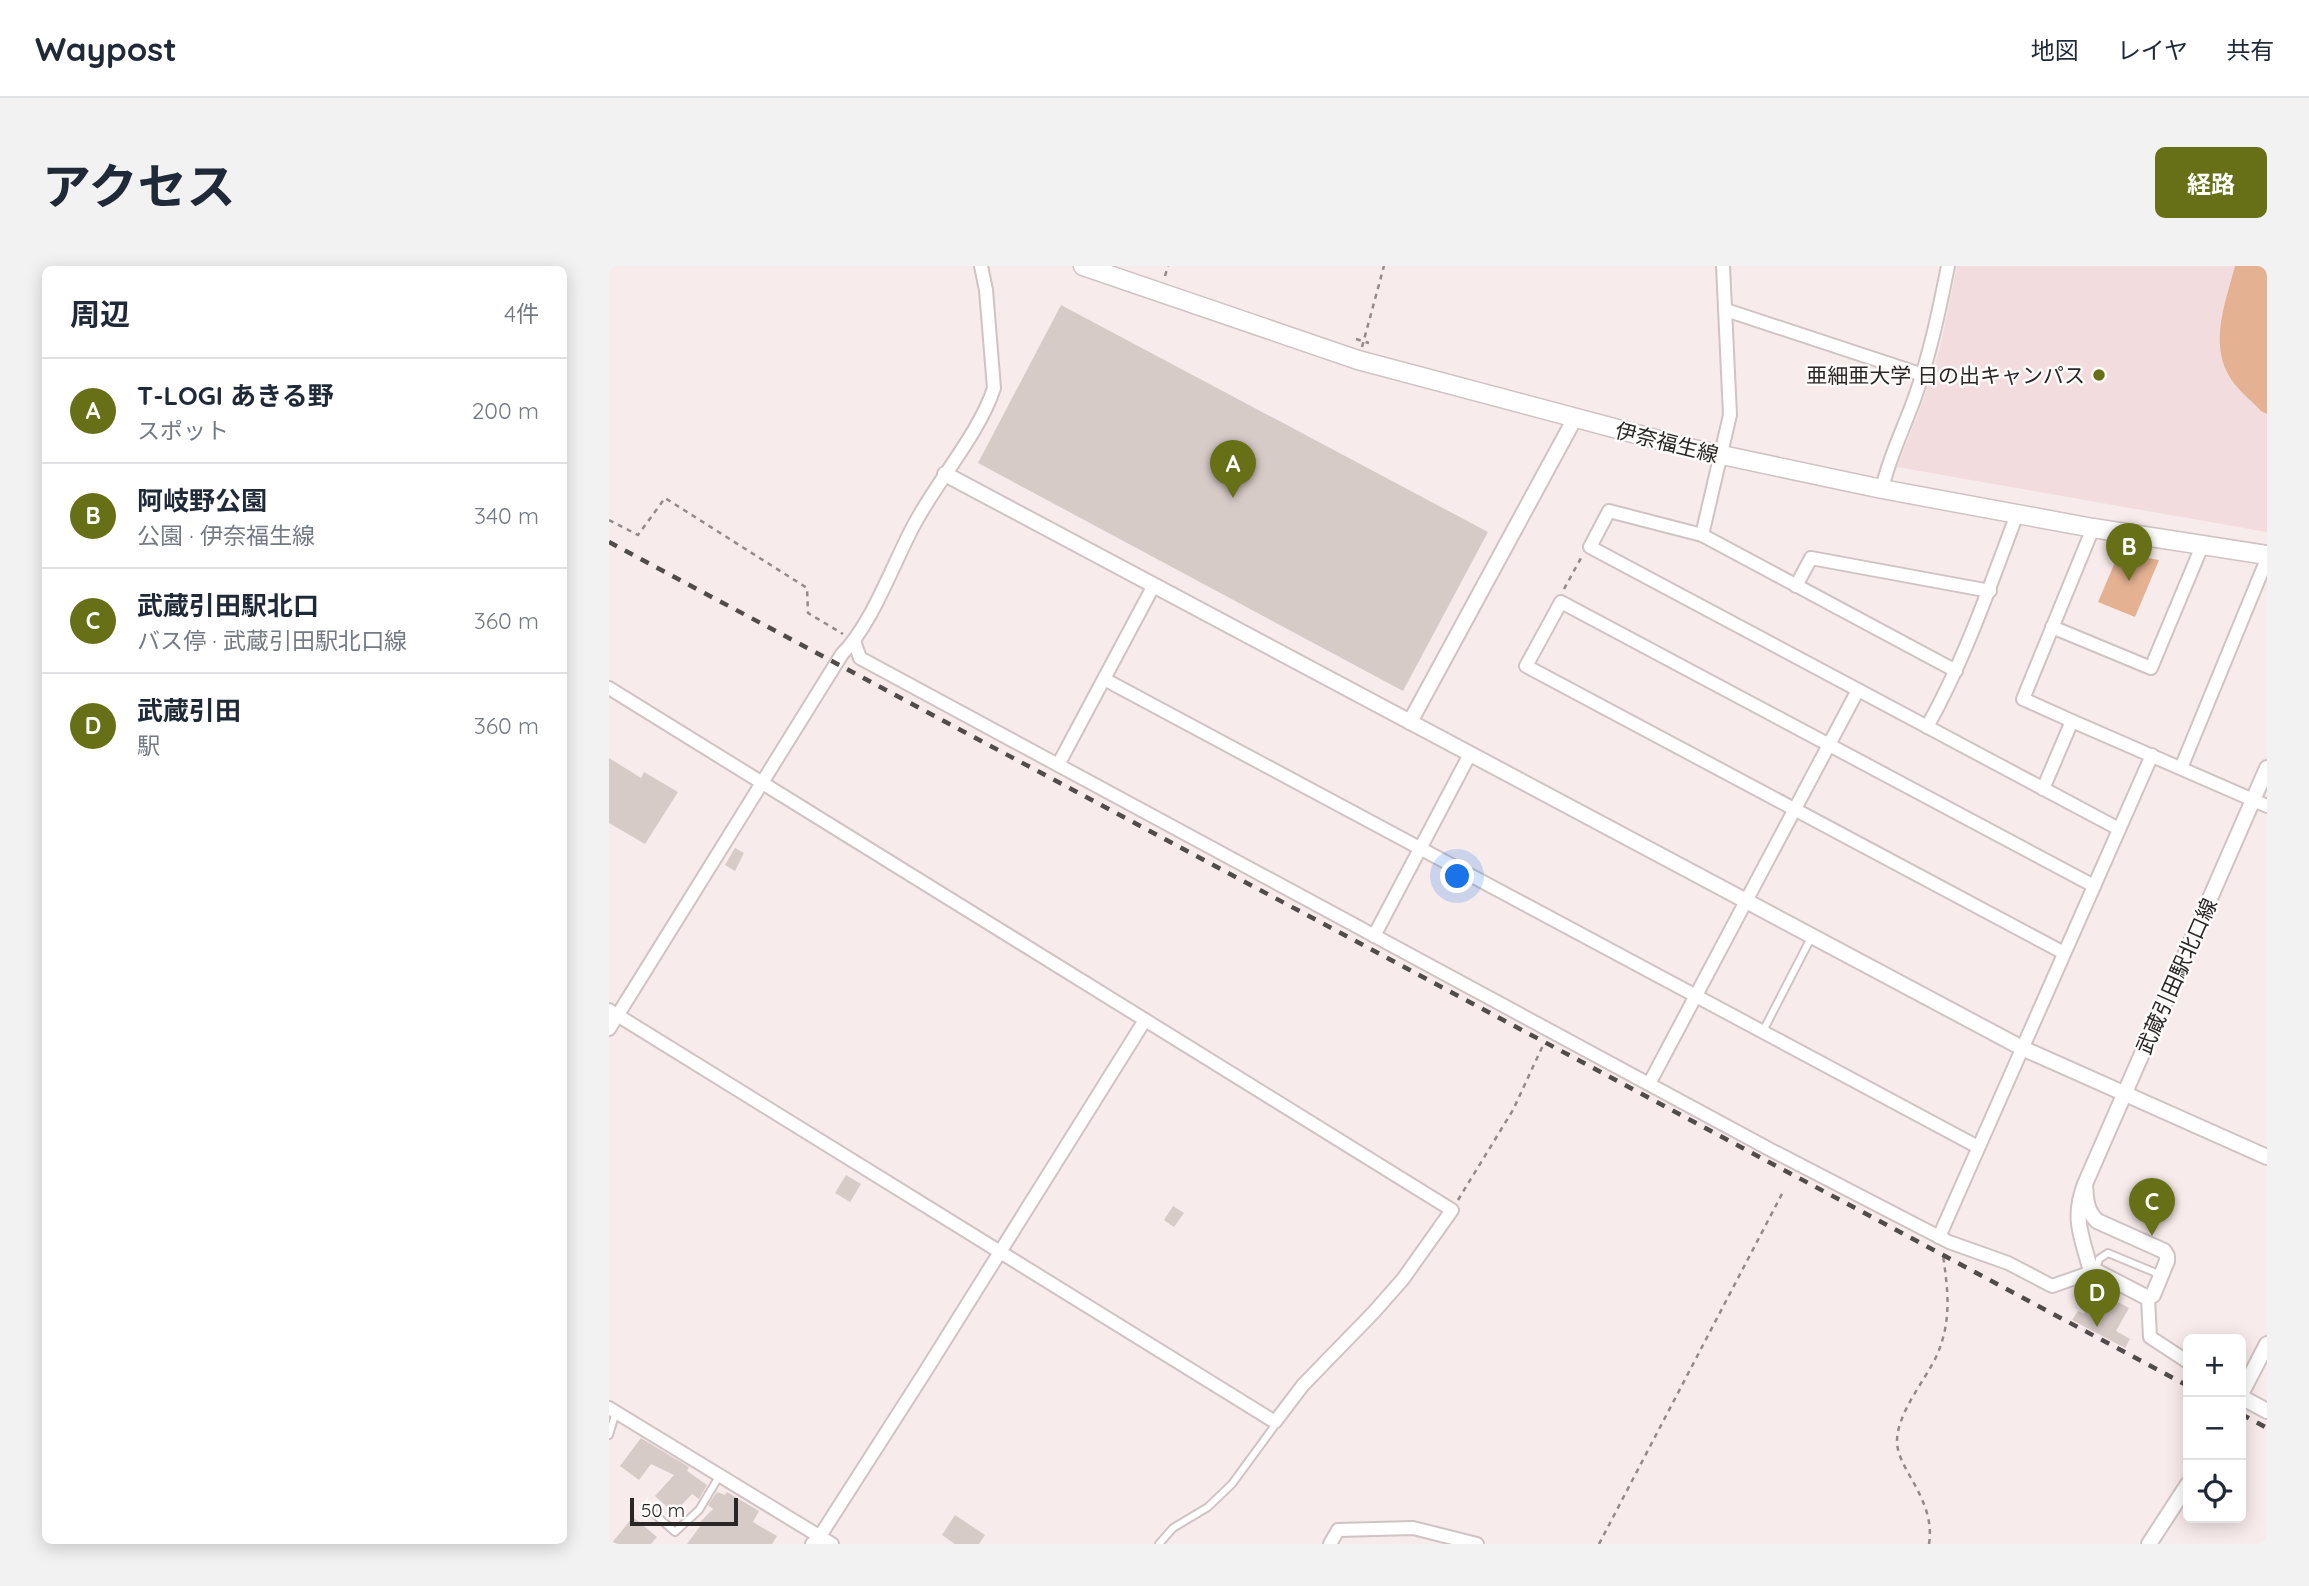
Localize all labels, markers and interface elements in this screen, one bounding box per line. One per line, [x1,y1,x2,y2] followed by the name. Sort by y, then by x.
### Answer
[35,28,177,69] text: Waypost
[2031,35,2079,65] text: 地図
[2117,35,2188,65] text: レイヤ
[2226,35,2274,65] text: 共有
[2155,147,2267,218] button: 経路
[42,155,236,216] text: アクセス
[70,295,130,333] text: 周辺
[504,299,539,328] text: 4件
[1806,362,2085,388] place label: 亜細亜大学 日の出キャンパス
[2091,367,2107,383] marker: 亜細亜大学 日の出キャンパス
[137,379,334,412] text: T-LOGI あきる野
[86,396,100,425] text: A
[472,396,539,425] text: 200 m
[137,416,229,445] text: スポット
[1613,417,1721,467] street label: 伊奈福生線
[1210,440,1256,498] pin: A
[137,484,267,517] text: 阿岐野公園
[85,501,101,530] text: B
[474,501,539,530] text: 340 m
[137,521,315,550] text: 公園 · 伊奈福生線
[2106,523,2152,581] pin: B
[137,589,319,622] text: 武蔵引田駅北口
[86,606,100,635] text: C
[474,606,539,635] text: 360 m
[137,626,407,655] text: バス停 · 武蔵引田駅北口線
[137,694,241,727] text: 武蔵引田
[85,711,101,740] text: D
[474,711,539,740] text: 360 m
[137,731,160,760] text: 駅
[1440,859,1474,893] your location
[2130,894,2222,1058] street label: 武蔵引田駅北口線
[2129,1178,2175,1236] pin: C
[2074,1269,2120,1327] pin: D
[2183,1334,2246,1523] map controls
[2183,1334,2246,1397] button: +
[2183,1397,2246,1460] button: −
[2183,1460,2246,1523] button: locate
[630,1495,739,1527] scale bar
[641,1498,685,1522] text: 50 m

